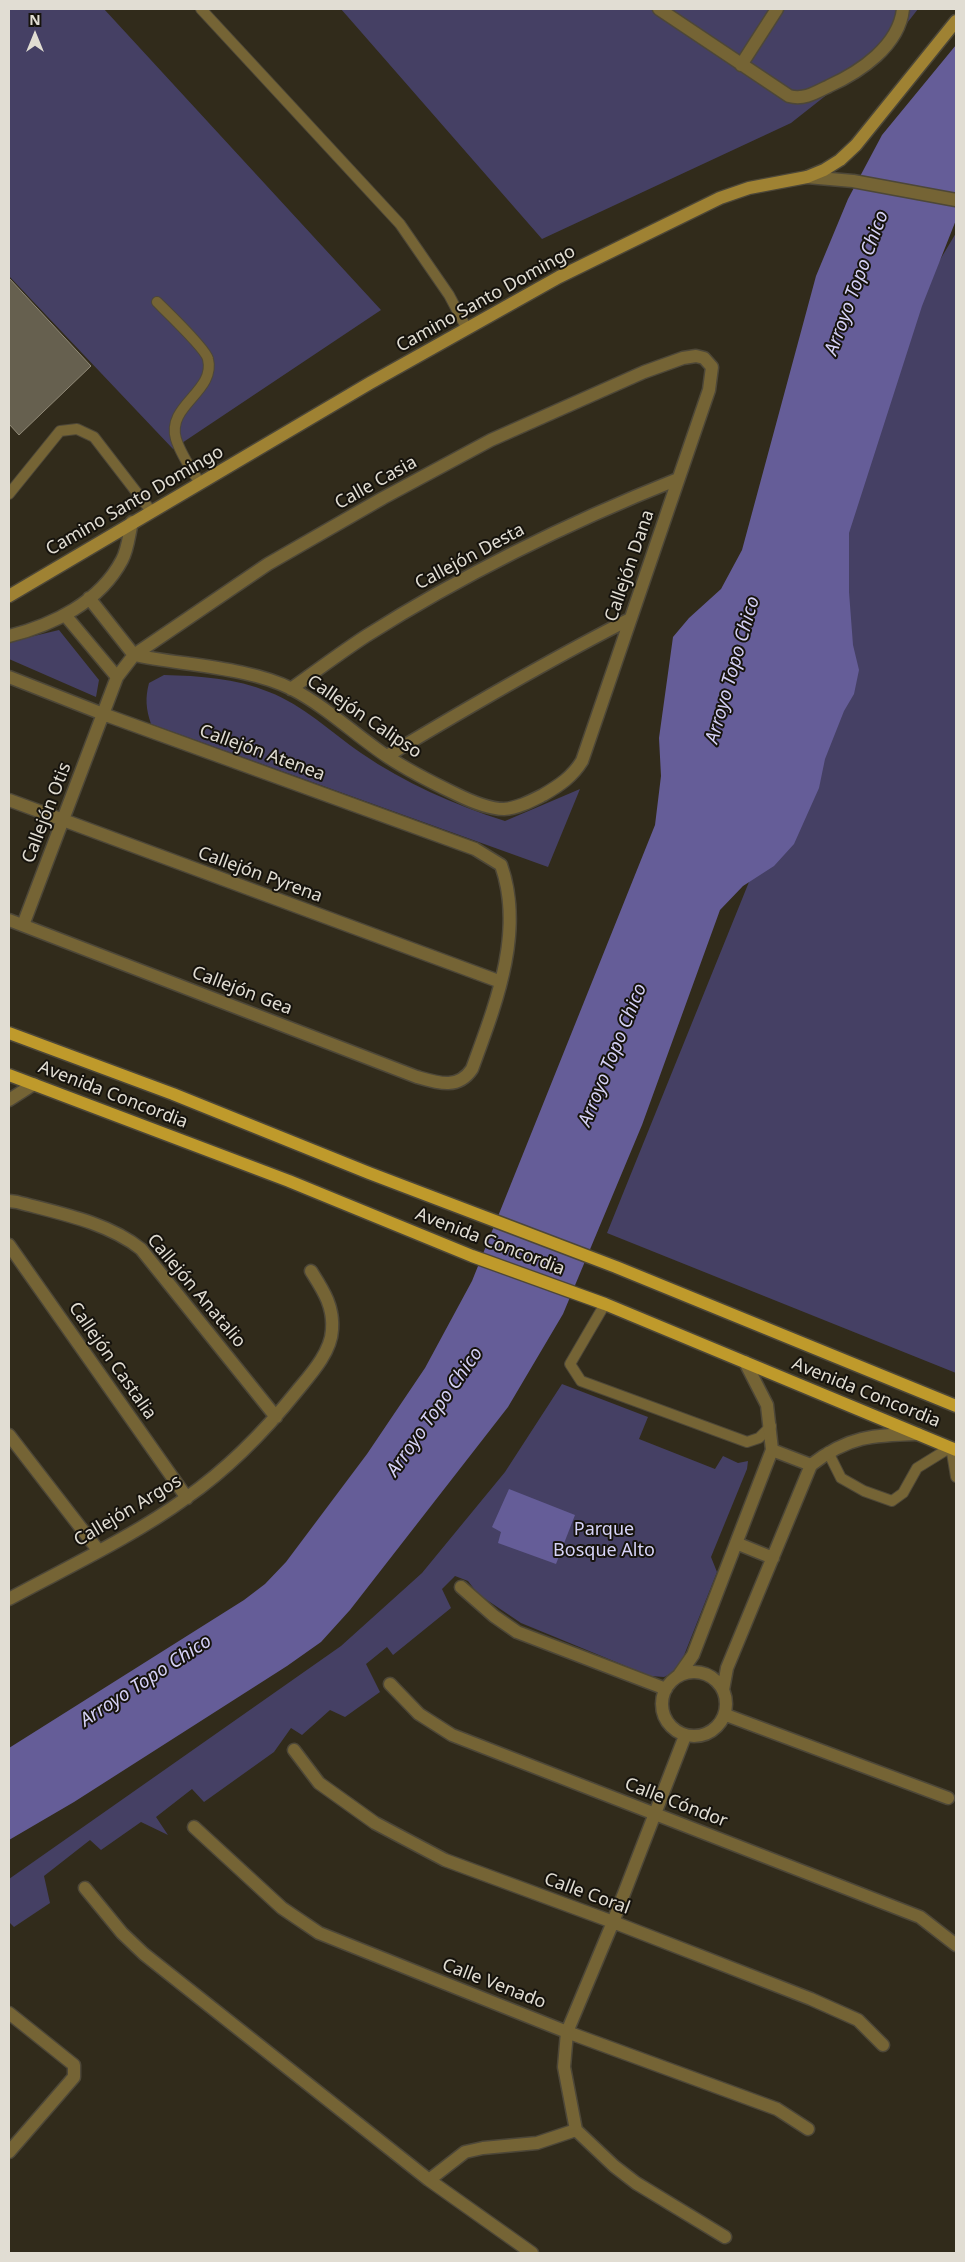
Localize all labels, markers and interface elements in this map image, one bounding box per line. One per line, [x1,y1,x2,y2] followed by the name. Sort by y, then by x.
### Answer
[10,10,60,60] north arrow
[29,10,41,29] text: N
[820,208,894,358] water label: Arroyo Topo Chico
[393,241,579,357] street label: Camino Santo Domingo
[42,441,228,561] street label: Camino Santo Domingo
[331,452,421,514] street label: Calle Casia
[601,507,659,625] street label: Callejón Dana
[412,519,528,595] street label: Callejón Desta
[701,594,765,746] water label: Arroyo Topo Chico
[303,671,425,763] street label: Callejón Calipso
[196,720,328,786] street label: Callejón Atenea
[18,760,76,866] street label: Callejón Otis
[195,842,325,908] street label: Callejón Pyrena
[189,962,295,1020] street label: Callejón Gea
[574,980,652,1130] water label: Arroyo Topo Chico
[35,1057,191,1133] street label: Avenida Concordia
[412,1204,568,1280] street label: Avenida Concordia
[142,1230,250,1352] street label: Callejón Anatalio
[63,1298,161,1424] street label: Callejón Castalia
[382,1343,488,1481] water label: Arroyo Topo Chico
[789,1353,943,1433] street label: Avenida Concordia
[70,1470,186,1552] street label: Callejón Argos
[553,1519,655,1562] park label: Parque Bosque Alto
[76,1630,216,1732] water label: Arroyo Topo Chico
[622,1773,730,1833] street label: Calle Cóndor
[541,1869,633,1919] street label: Calle Coral
[439,1954,549,2014] street label: Calle Venado

